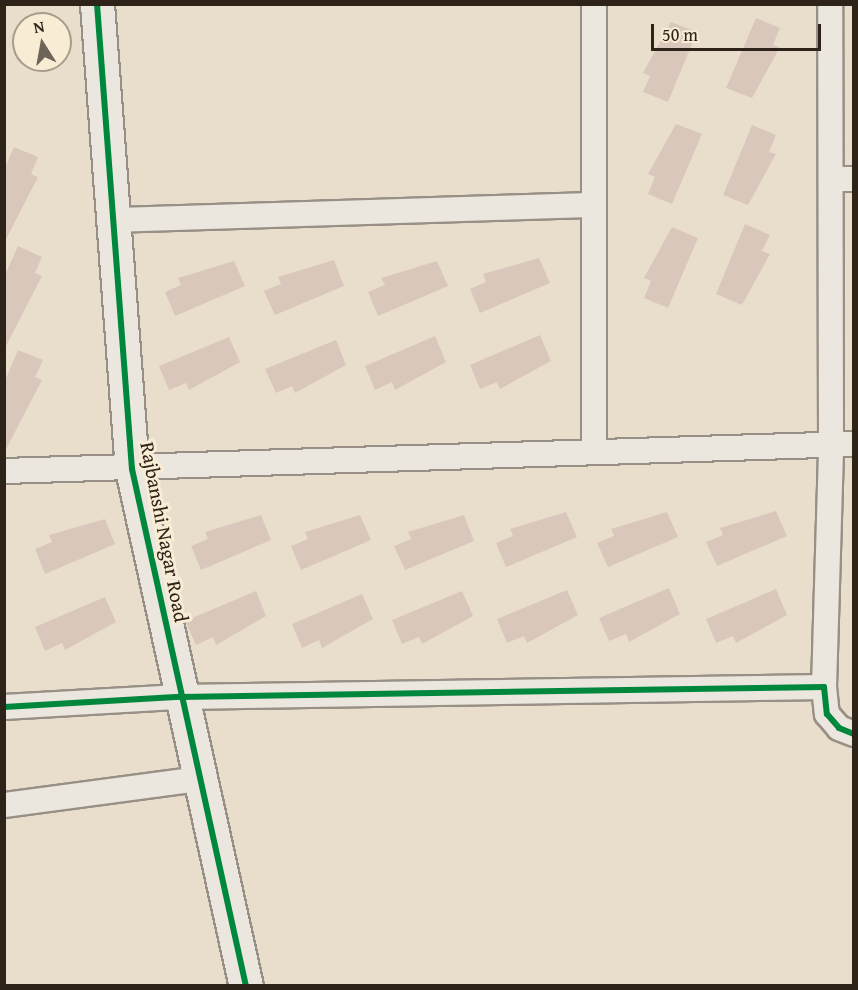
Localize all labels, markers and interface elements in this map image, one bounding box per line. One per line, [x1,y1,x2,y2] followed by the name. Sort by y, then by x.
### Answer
[12,12,72,72] north arrow
[654,12,824,50] scale bar
[31,13,46,39] text: N
[662,21,698,48] text: 50 m
[136,440,194,624] street label: Rajbanshi Nagar Road

